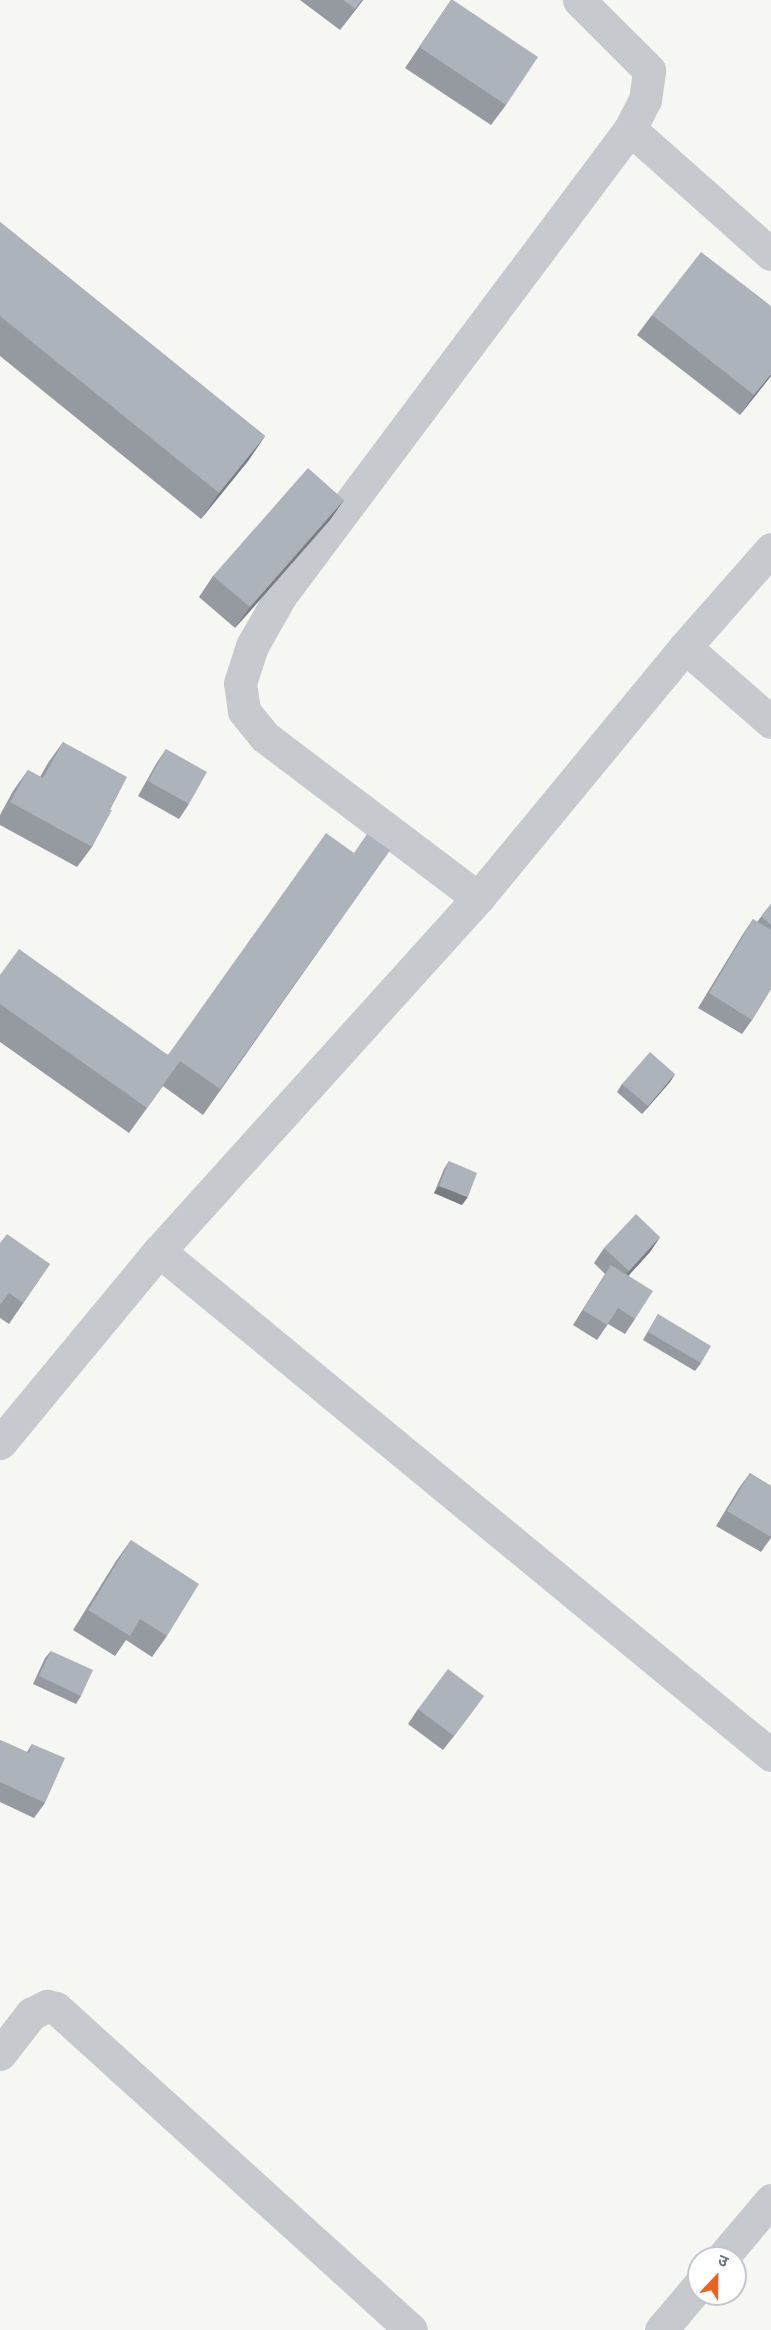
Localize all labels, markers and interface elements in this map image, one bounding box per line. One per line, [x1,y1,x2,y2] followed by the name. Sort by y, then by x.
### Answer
[687,2246,747,2306] north arrow
[715,2250,731,2271] text: उ

